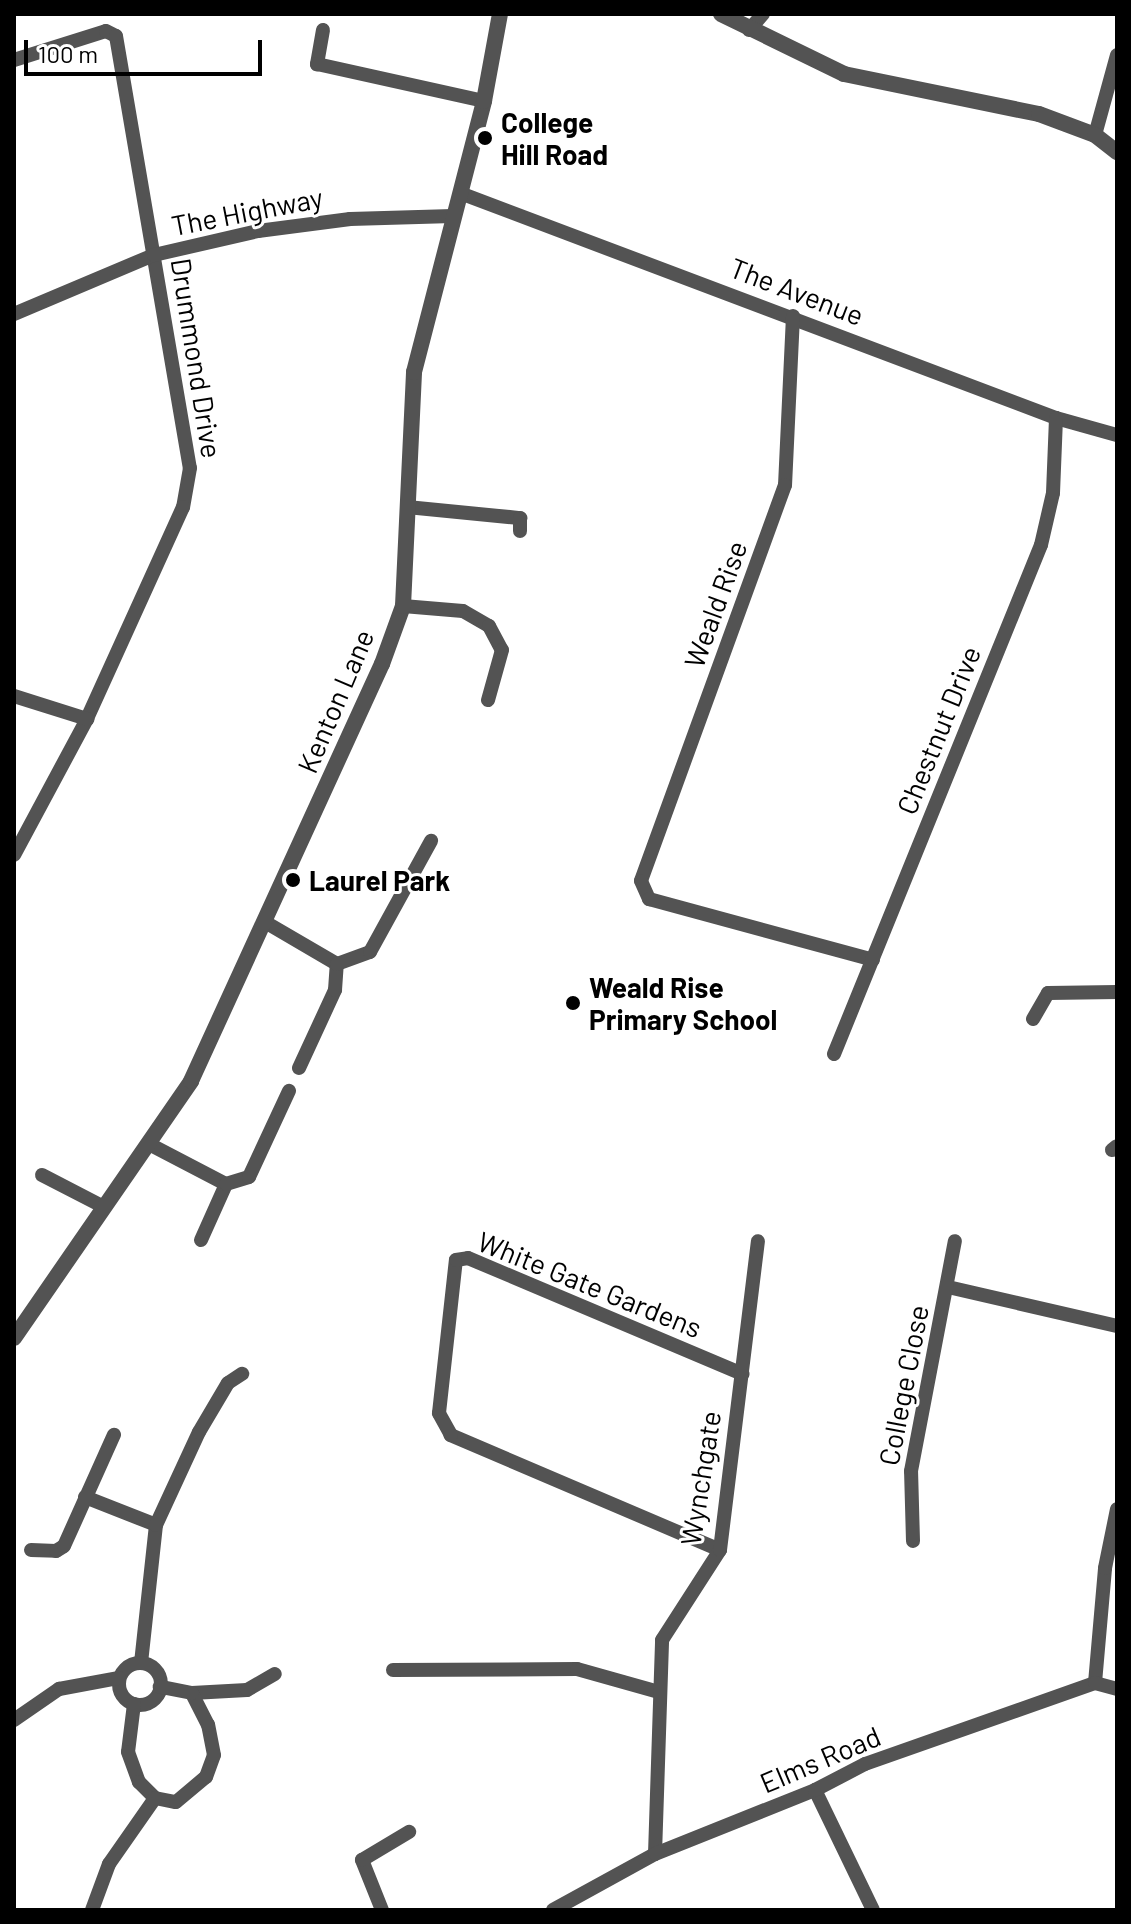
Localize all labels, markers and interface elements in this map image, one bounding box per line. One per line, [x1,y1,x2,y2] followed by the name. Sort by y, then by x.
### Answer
[28,24,266,74] scale bar
[38,39,98,68] text: 100 m
[501,105,608,171] place label: College Hill Road
[476,129,494,147] marker: College Hill Road
[168,180,326,242] street label: The Highway
[725,250,869,332] street label: The Avenue
[165,256,229,460] street label: Drummond Drive
[677,536,753,672] street label: Weald Rise
[290,624,380,778] street label: Kenton Lane
[889,641,987,819] street label: Chestnut Drive
[309,863,450,897] place label: Laurel Park
[284,871,302,889] marker: Laurel Park
[589,970,777,1036] place label: Weald Rise Primary School
[564,994,582,1012] marker: Weald Rise Primary School
[473,1224,707,1344] street label: White Gate Gardens
[871,1302,935,1468] street label: College Close
[673,1408,727,1548] street label: Wynchgate
[755,1719,885,1799] street label: Elms Road

